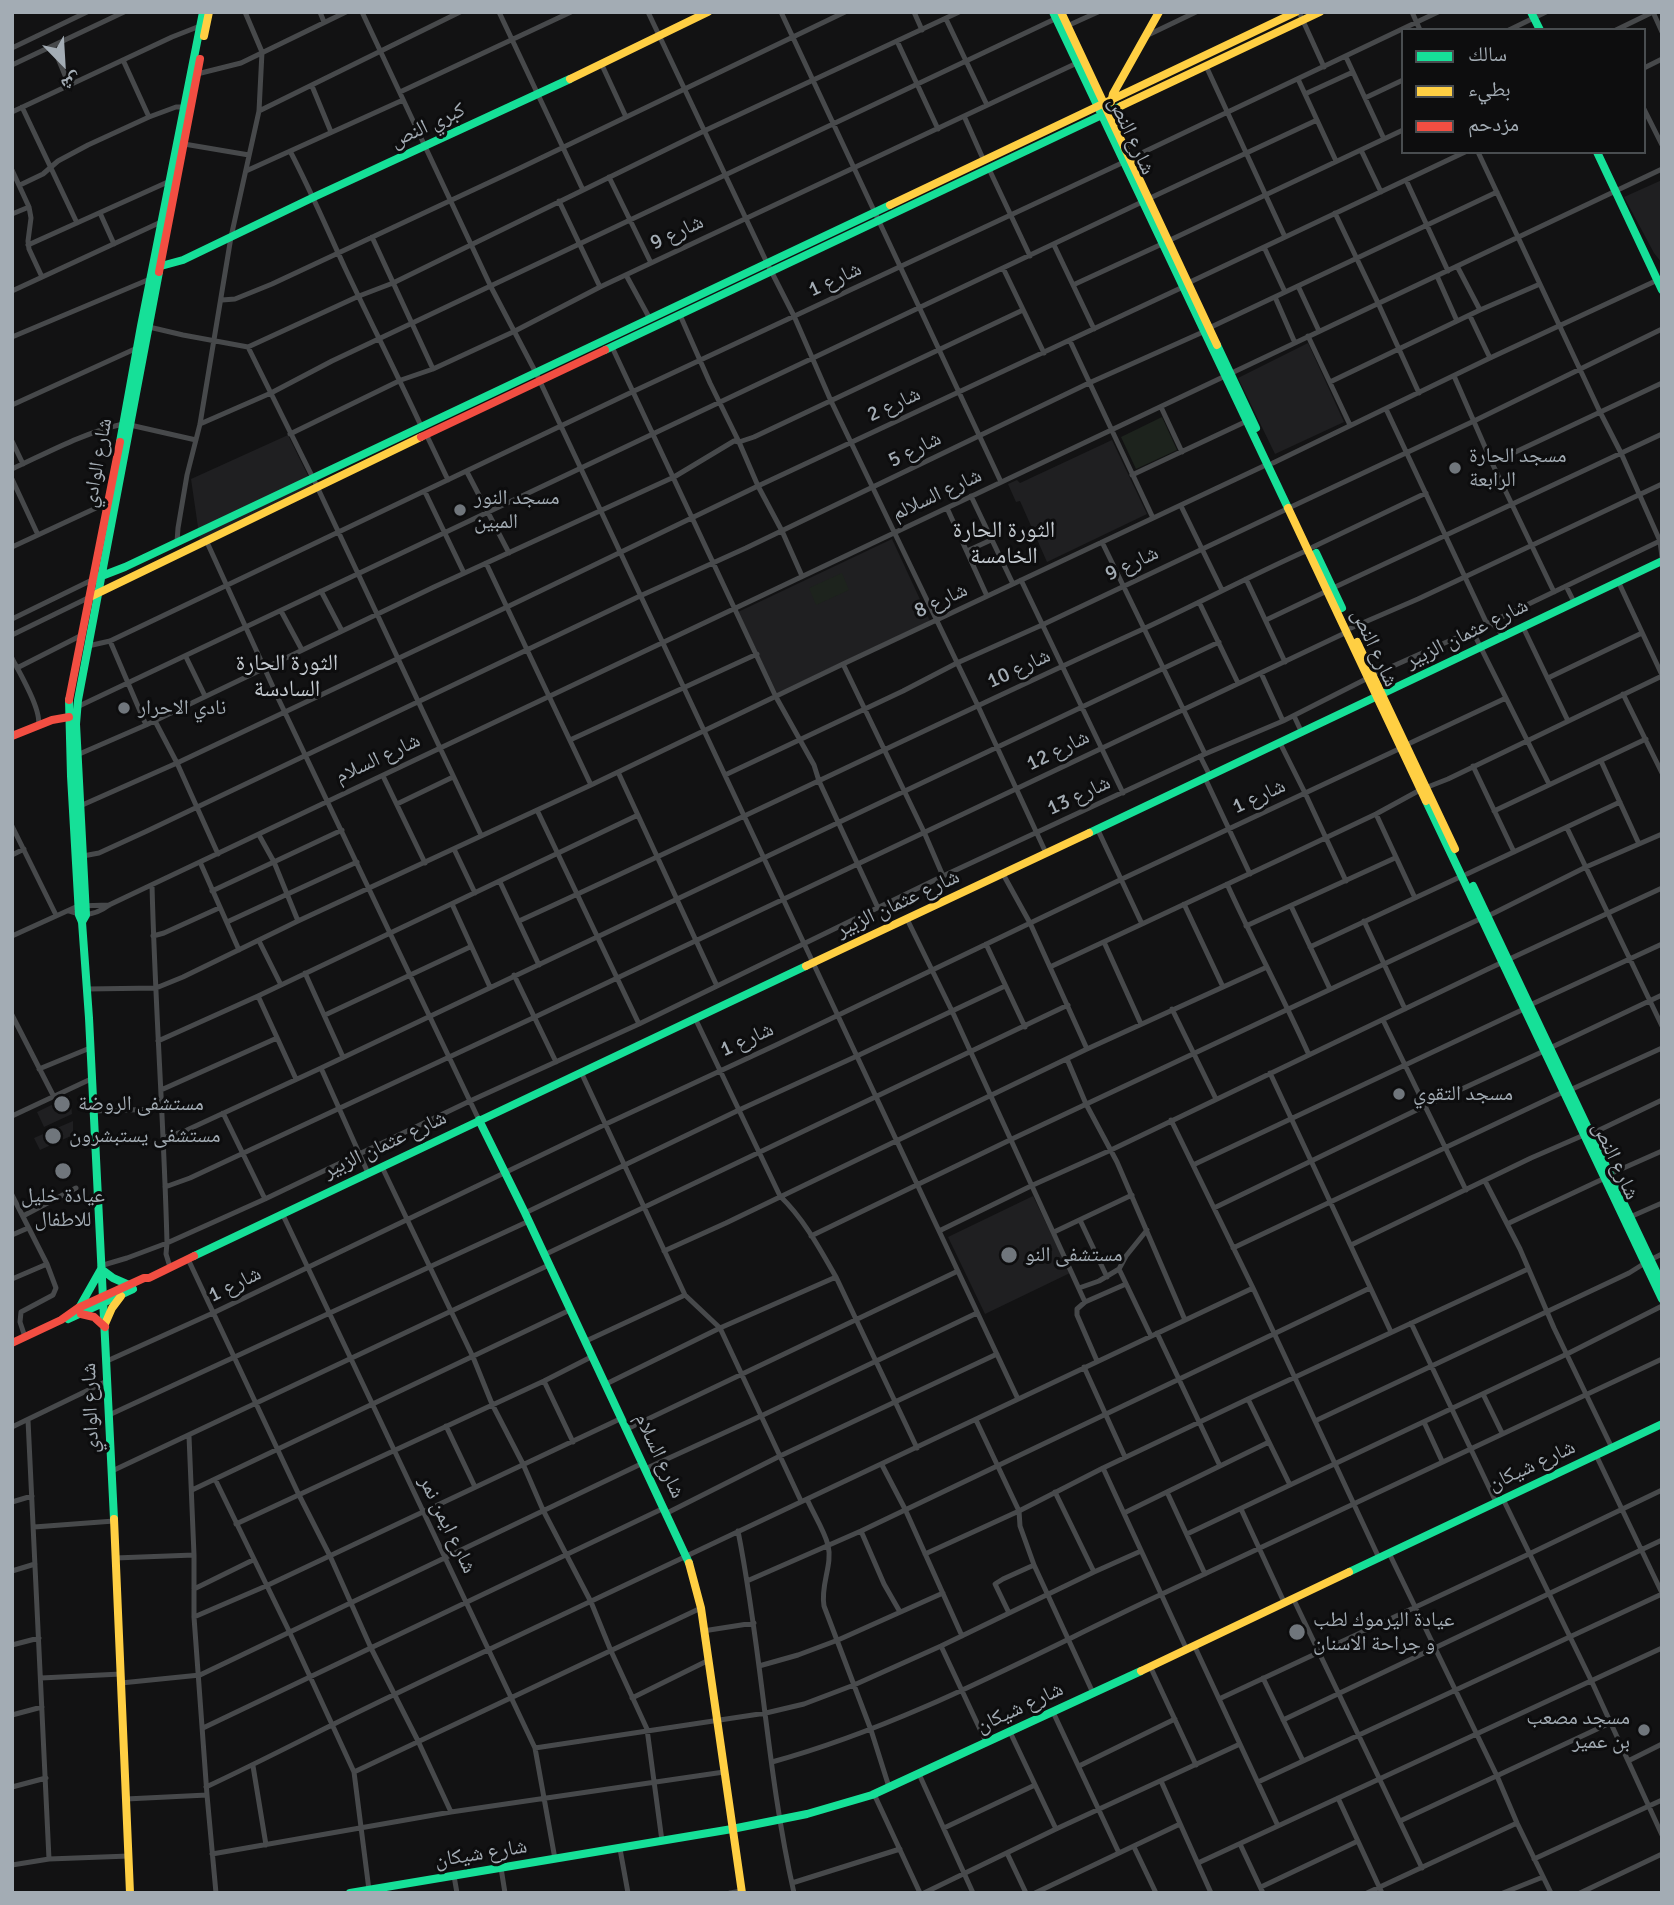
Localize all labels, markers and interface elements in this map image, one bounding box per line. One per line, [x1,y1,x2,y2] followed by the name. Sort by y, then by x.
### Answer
[28,28,98,98] north arrow
[1401,28,1646,154] legend
[1468,41,1507,67] text: سالك
[57,67,86,97] text: ش
[1468,76,1511,102] text: بطيء
[1102,93,1160,179] street label: شارع النص
[387,98,469,154] street label: كبري النص
[1468,111,1519,137] text: مزدحم
[646,210,708,256] street label: شارع 9
[804,257,866,303] street label: شارع 1
[863,382,925,428] street label: شارع 2
[78,416,118,510] street label: شارع الوادي
[884,426,946,474] street label: شارع 5
[1469,443,1566,493] place label: مسجد الحارة الرابعة
[1447,460,1463,476] marker: مسجد الحارة الرابعة
[888,463,986,527] street label: شارع السلالم
[474,485,560,535] place label: مسجد النور المبين
[452,502,468,518] marker: مسجد النور المبين
[953,517,1055,571] district label: الثورة الحارة الخامسة
[1101,541,1163,587] street label: شارع 9
[910,578,972,624] street label: شارع 8
[1402,593,1532,675] street label: شارع عثمان الزبير
[1345,605,1403,691] street label: شارع النص
[983,643,1055,695] street label: شارع 10
[236,650,338,704] district label: الثورة الحارة السادسة
[138,695,226,721] place label: نادي الاحرار
[116,700,132,716] marker: نادي الاحرار
[1022,725,1094,777] street label: شارع 12
[331,728,425,790] street label: شارع السلام
[1043,770,1115,822] street label: شارع 13
[1228,774,1290,820] street label: شارع 1
[832,864,964,944] street label: شارع عثمان الزبير
[716,1017,778,1063] street label: شارع 1
[1413,1081,1513,1107] place label: مسجد التقوي
[1391,1086,1407,1102] marker: مسجد التقوي
[78,1091,204,1117] place label: مستشفى الروضة
[52,1094,72,1114] marker: مستشفى الروضة
[319,1105,451,1185] street label: شارع عثمان الزبير
[1586,1118,1644,1204] street label: شارع النص
[69,1123,221,1149] place label: مستشفى يستبشرون
[43,1126,63,1146] marker: مستشفى يستبشرون
[53,1161,73,1181] marker: عيادة خليل للاطفال
[21,1183,105,1233] place label: عيادة خليل للاطفال
[1025,1242,1123,1268] place label: مستشفى النو
[999,1245,1019,1265] marker: مستشفى النو
[204,1261,266,1309] street label: شارع 1
[77,1362,105,1454] street label: شارع الوادي
[628,1409,690,1503] street label: شارع السلام
[1484,1435,1580,1497] street label: شارع شيكان
[413,1472,481,1578] street label: شارع ايمن نمر
[1313,1607,1454,1657] place label: عيادة اليرموك لطب و جراحة الاسنان
[1287,1622,1307,1642] marker: عيادة اليرموك لطب و جراحة الاسنان
[972,1677,1068,1739] street label: شارع شيكان
[1526,1705,1630,1755] place label: مسجد مصعب بن عمير
[1636,1722,1652,1738] marker: مسجد مصعب بن عمير
[433,1834,529,1874] street label: شارع شيكان

